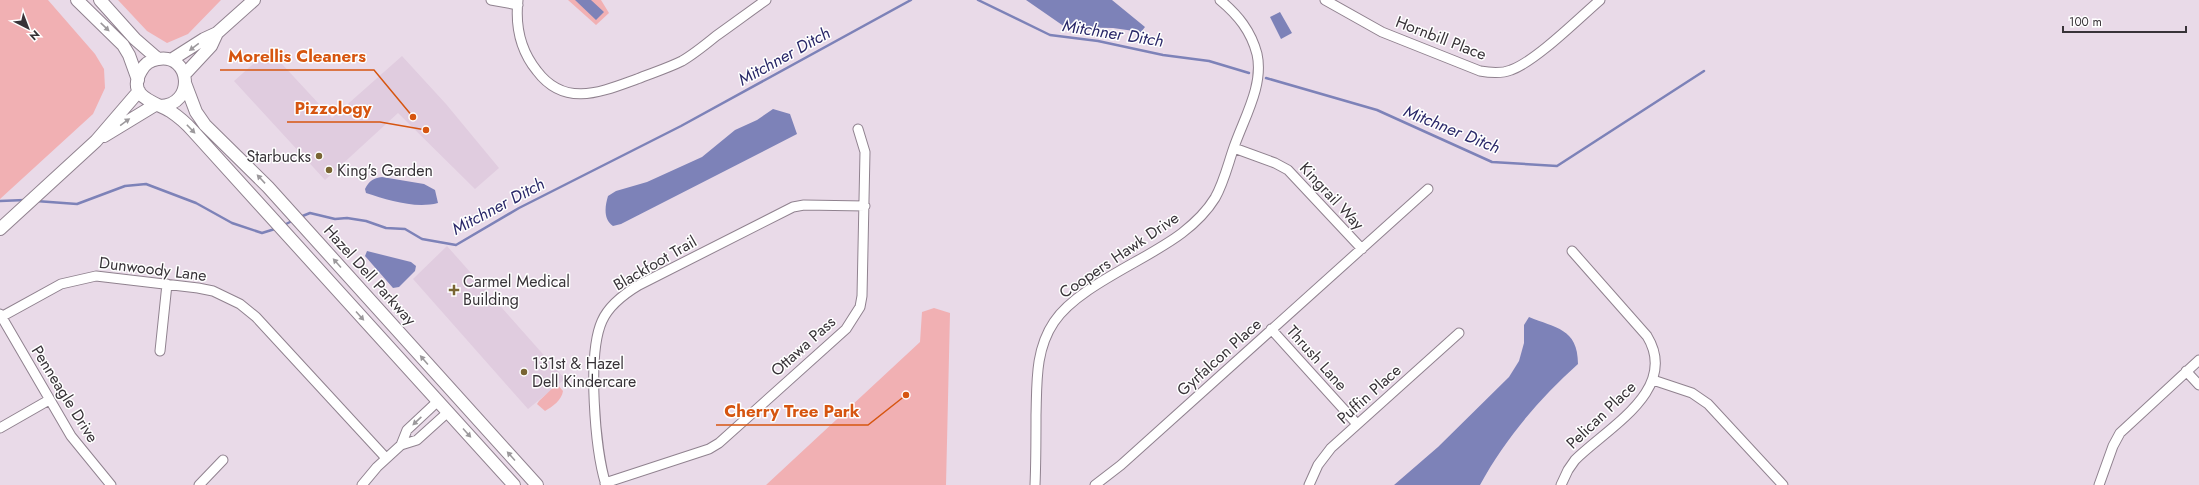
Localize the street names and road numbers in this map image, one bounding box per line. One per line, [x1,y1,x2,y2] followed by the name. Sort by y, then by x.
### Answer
[1392,10,1490,66] street label: Hornbill Place
[1294,157,1370,236] street label: Kingrail Way
[1055,206,1183,304] street label: Coopers Hawk Drive
[318,220,422,331] street label: Hazel Dell Parkway
[609,230,701,296] street label: Blackfoot Trail
[98,251,208,287] street label: Dunwoody Lane
[766,311,840,381] street label: Ottawa Pass
[1172,313,1266,401] street label: Gyrfalcon Place
[1281,320,1353,396] street label: Thrush Lane
[26,341,104,447] street label: Penneagle Drive
[1332,359,1406,429] street label: Puffin Place
[1561,376,1641,454] street label: Pelican Place

